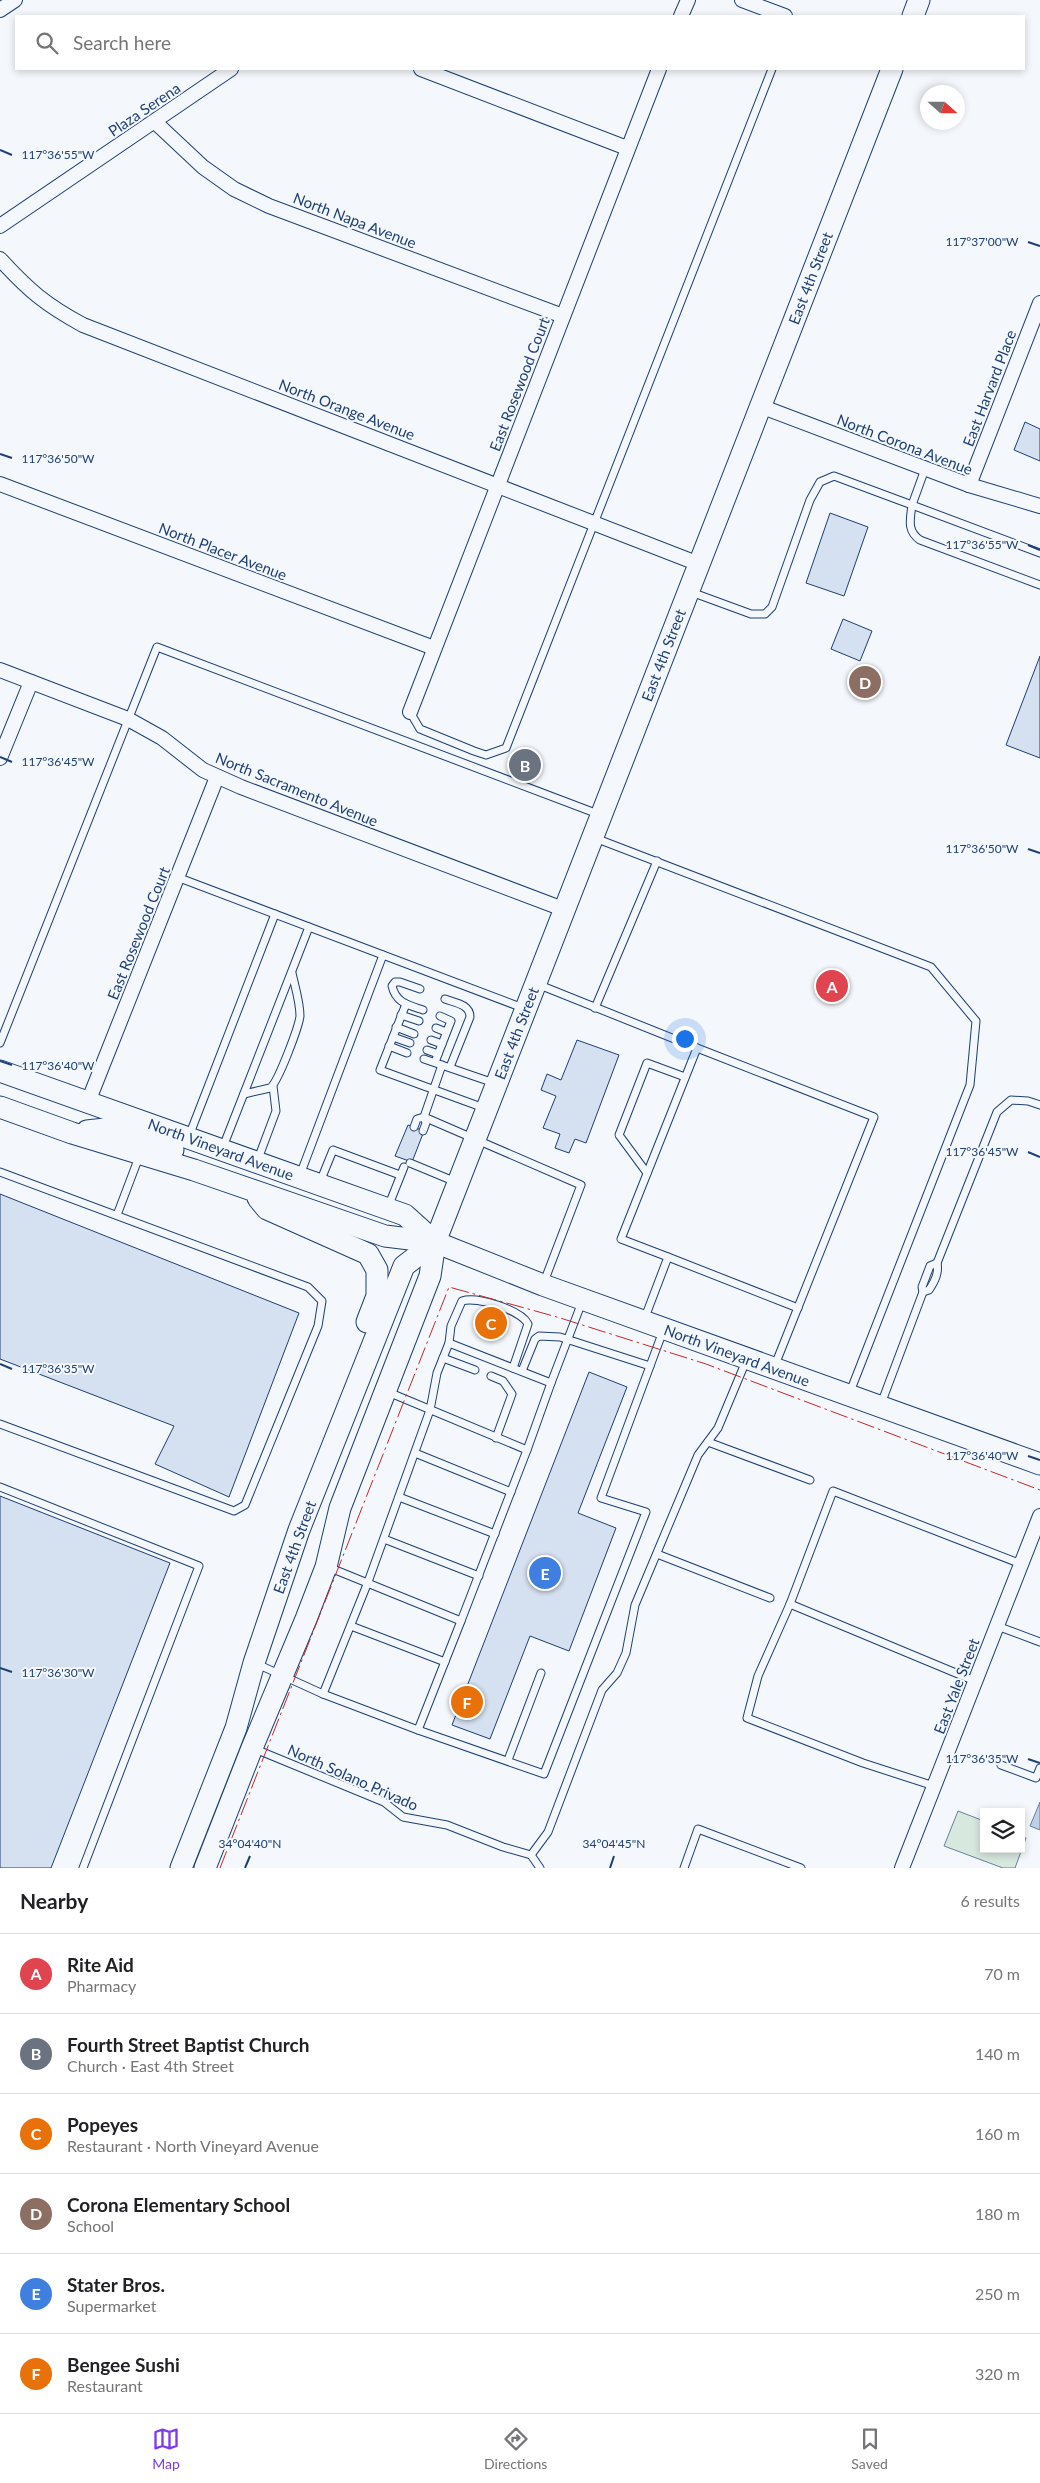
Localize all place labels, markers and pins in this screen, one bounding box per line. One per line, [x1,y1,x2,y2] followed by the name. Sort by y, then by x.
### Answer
[849,663,881,701] pin: D
[509,746,541,784] pin: B
[816,967,848,1005] pin: A
[475,1304,507,1342] pin: C
[529,1554,561,1592] pin: E
[451,1683,483,1721] pin: F

